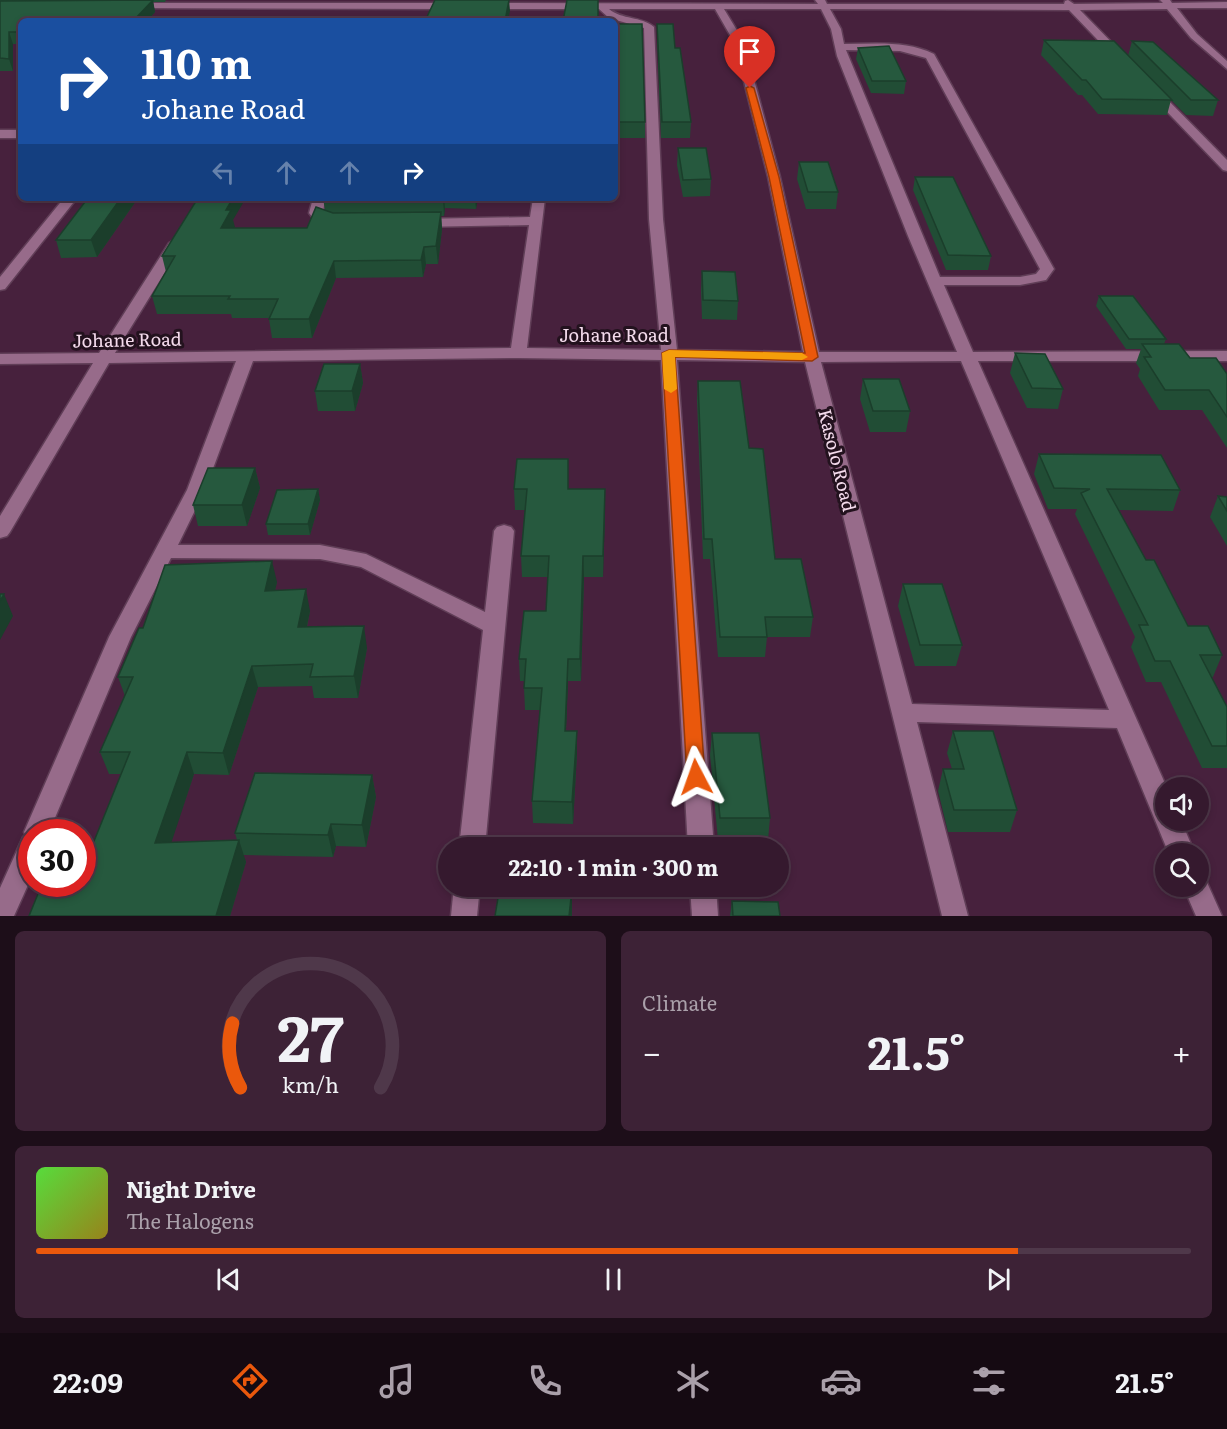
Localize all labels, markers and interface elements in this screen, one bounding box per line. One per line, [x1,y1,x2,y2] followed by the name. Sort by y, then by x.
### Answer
[724,26,775,88] pin
[141,30,252,92] text: 110 m
[733,35,766,68] icon: arrive
[42,42,120,120] icon: right
[141,87,305,127] text: Johane Road
[207,156,240,189] icon: left
[270,156,303,189] icon: ahead
[333,156,366,189] icon: ahead
[396,156,429,189] icon: right
[559,321,669,348] street label: Johane Road
[72,325,182,353] street label: Johane Road
[812,406,864,514] street label: Kasolo Road
[664,745,728,809] position arrow
[1155,777,1209,897] map controls
[1155,777,1209,831] button: sound
[18,819,96,897] speed limit sign: 30
[1155,843,1209,897] button: search
[508,850,719,883] text: 22:10 · 1 min · 300 m
[642,987,717,1017] text: Climate
[277,989,344,1081] text: 27
[868,1017,965,1084] text: 21.5°
[642,1026,661,1075] text: −
[1172,1026,1191,1075] text: +
[282,1068,339,1100] text: km/h
[126,1172,256,1205] text: Night Drive
[126,1205,254,1235] text: The Halogens
[212,1263,245,1296] icon: previous
[597,1263,630,1296] icon: pause
[982,1263,1015,1296] icon: next
[229,1360,271,1402] icon: directions
[376,1360,418,1402] icon: music
[524,1360,566,1402] icon: phone
[672,1360,714,1402] icon: climate
[820,1360,862,1402] icon: car
[968,1360,1010,1402] icon: filters
[53,1361,123,1401] text: 22:09
[1115,1361,1174,1401] text: 21.5°

